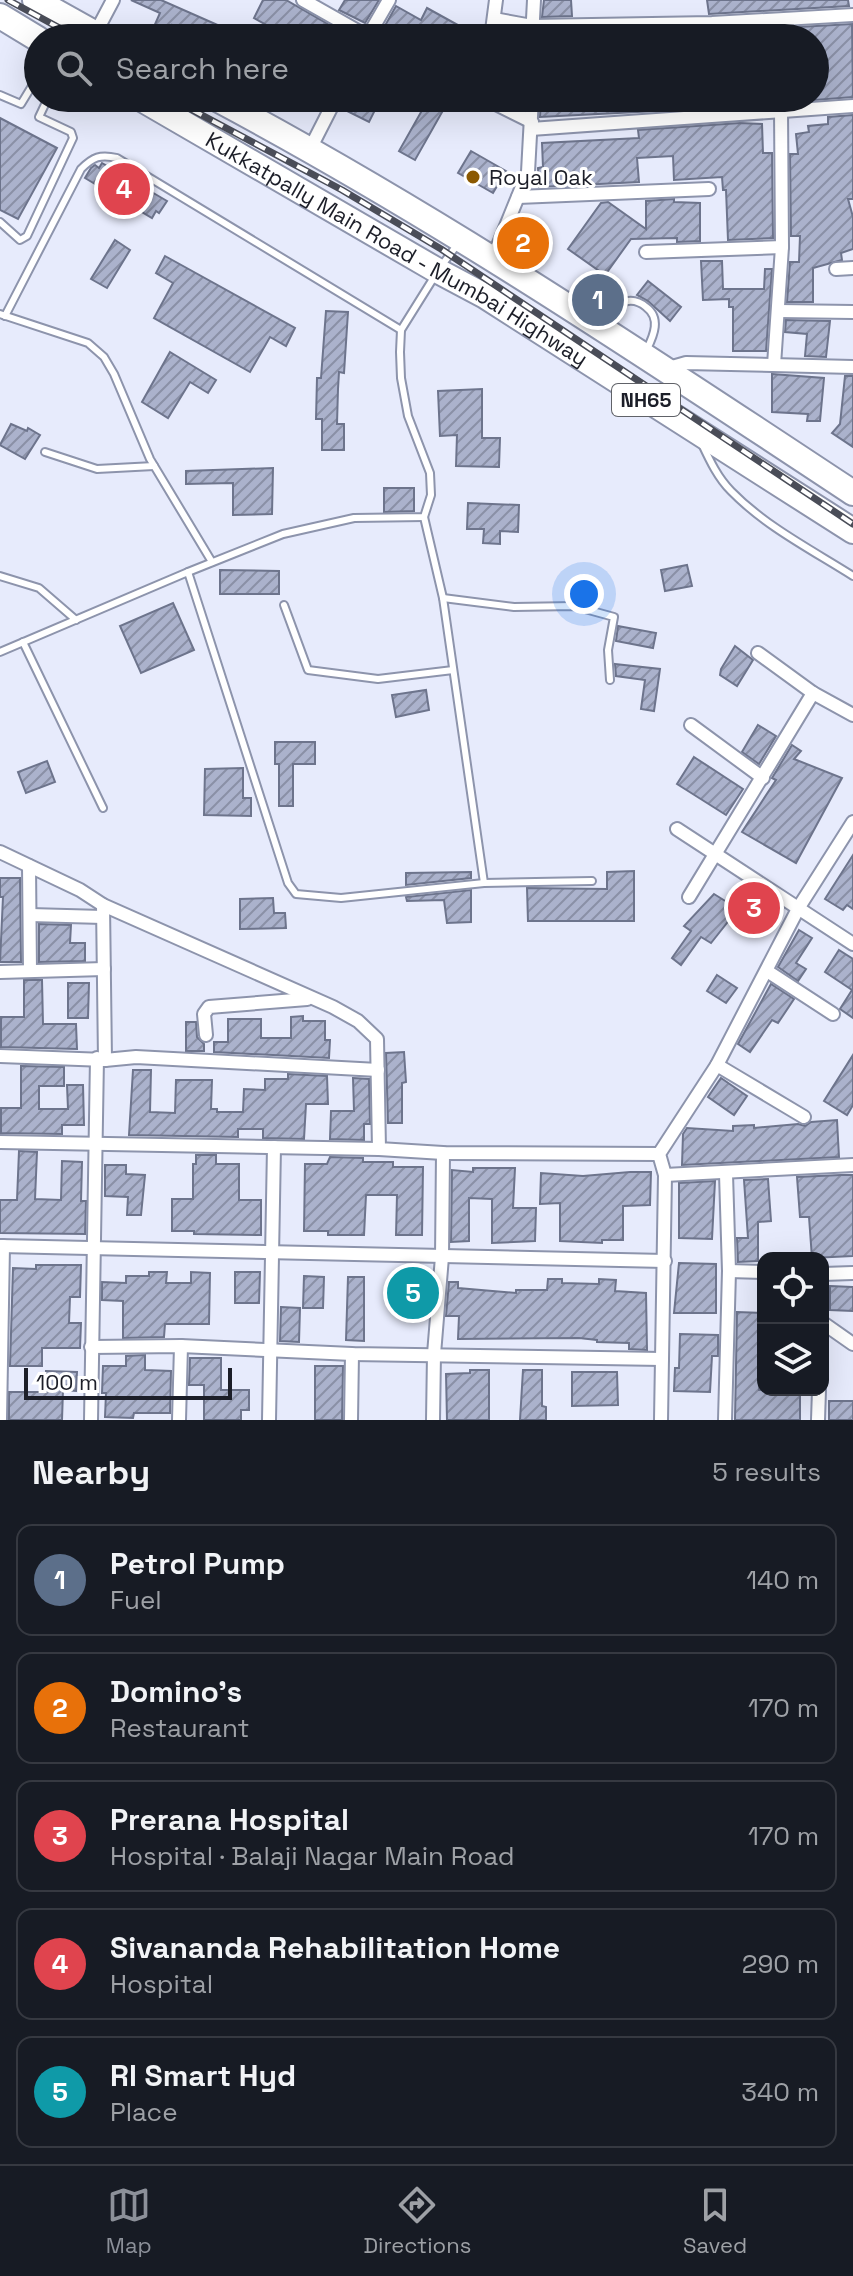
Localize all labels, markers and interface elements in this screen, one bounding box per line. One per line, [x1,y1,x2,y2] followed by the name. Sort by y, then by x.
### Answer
[24,24,829,112] search box
[52,46,96,90] icon: search
[116,49,289,88] text: Search here
[201,125,593,372] street label: Kukkatpally Main Road - Mumbai Highway
[98,159,150,219] pin: 4
[489,163,593,191] place label: Royal Oak
[464,168,482,186] marker: Royal Oak
[497,213,549,273] pin: 2
[572,270,624,330] pin: 1
[612,384,680,416] road number: NH65
[564,574,604,614] your location
[728,878,780,938] pin: 3
[757,1252,829,1396] map controls
[757,1252,829,1324] button: locate
[387,1263,439,1323] pin: 5
[757,1324,829,1396] button: layers
[24,1364,232,1400] scale bar
[36,1368,98,1396] text: 100 m
[32,1451,150,1494] text: Nearby
[712,1455,821,1489] text: 5 results
[110,1544,285,1583] text: Petrol Pump
[54,1563,66,1597] text: 1
[746,1563,819,1597] text: 140 m
[110,1583,162,1617] text: Fuel
[110,1672,242,1711] text: Domino's
[52,1691,68,1725] text: 2
[748,1691,819,1725] text: 170 m
[110,1711,249,1745] text: Restaurant
[110,1800,349,1839] text: Prerana Hospital
[52,1819,68,1853] text: 3
[748,1819,819,1853] text: 170 m
[110,1839,515,1873] text: Hospital · Balaji Nagar Main Road
[110,1928,560,1967] text: Sivananda Rehabilitation Home
[52,1947,68,1981] text: 4
[742,1947,819,1981] text: 290 m
[110,1967,213,2001] text: Hospital
[110,2056,296,2095] text: RI Smart Hyd
[52,2075,68,2109] text: 5
[741,2075,819,2109] text: 340 m
[110,2095,178,2129] text: Place
[106,2183,152,2259] tab: Map
[363,2183,471,2259] tab: Directions
[683,2183,747,2259] tab: Saved

